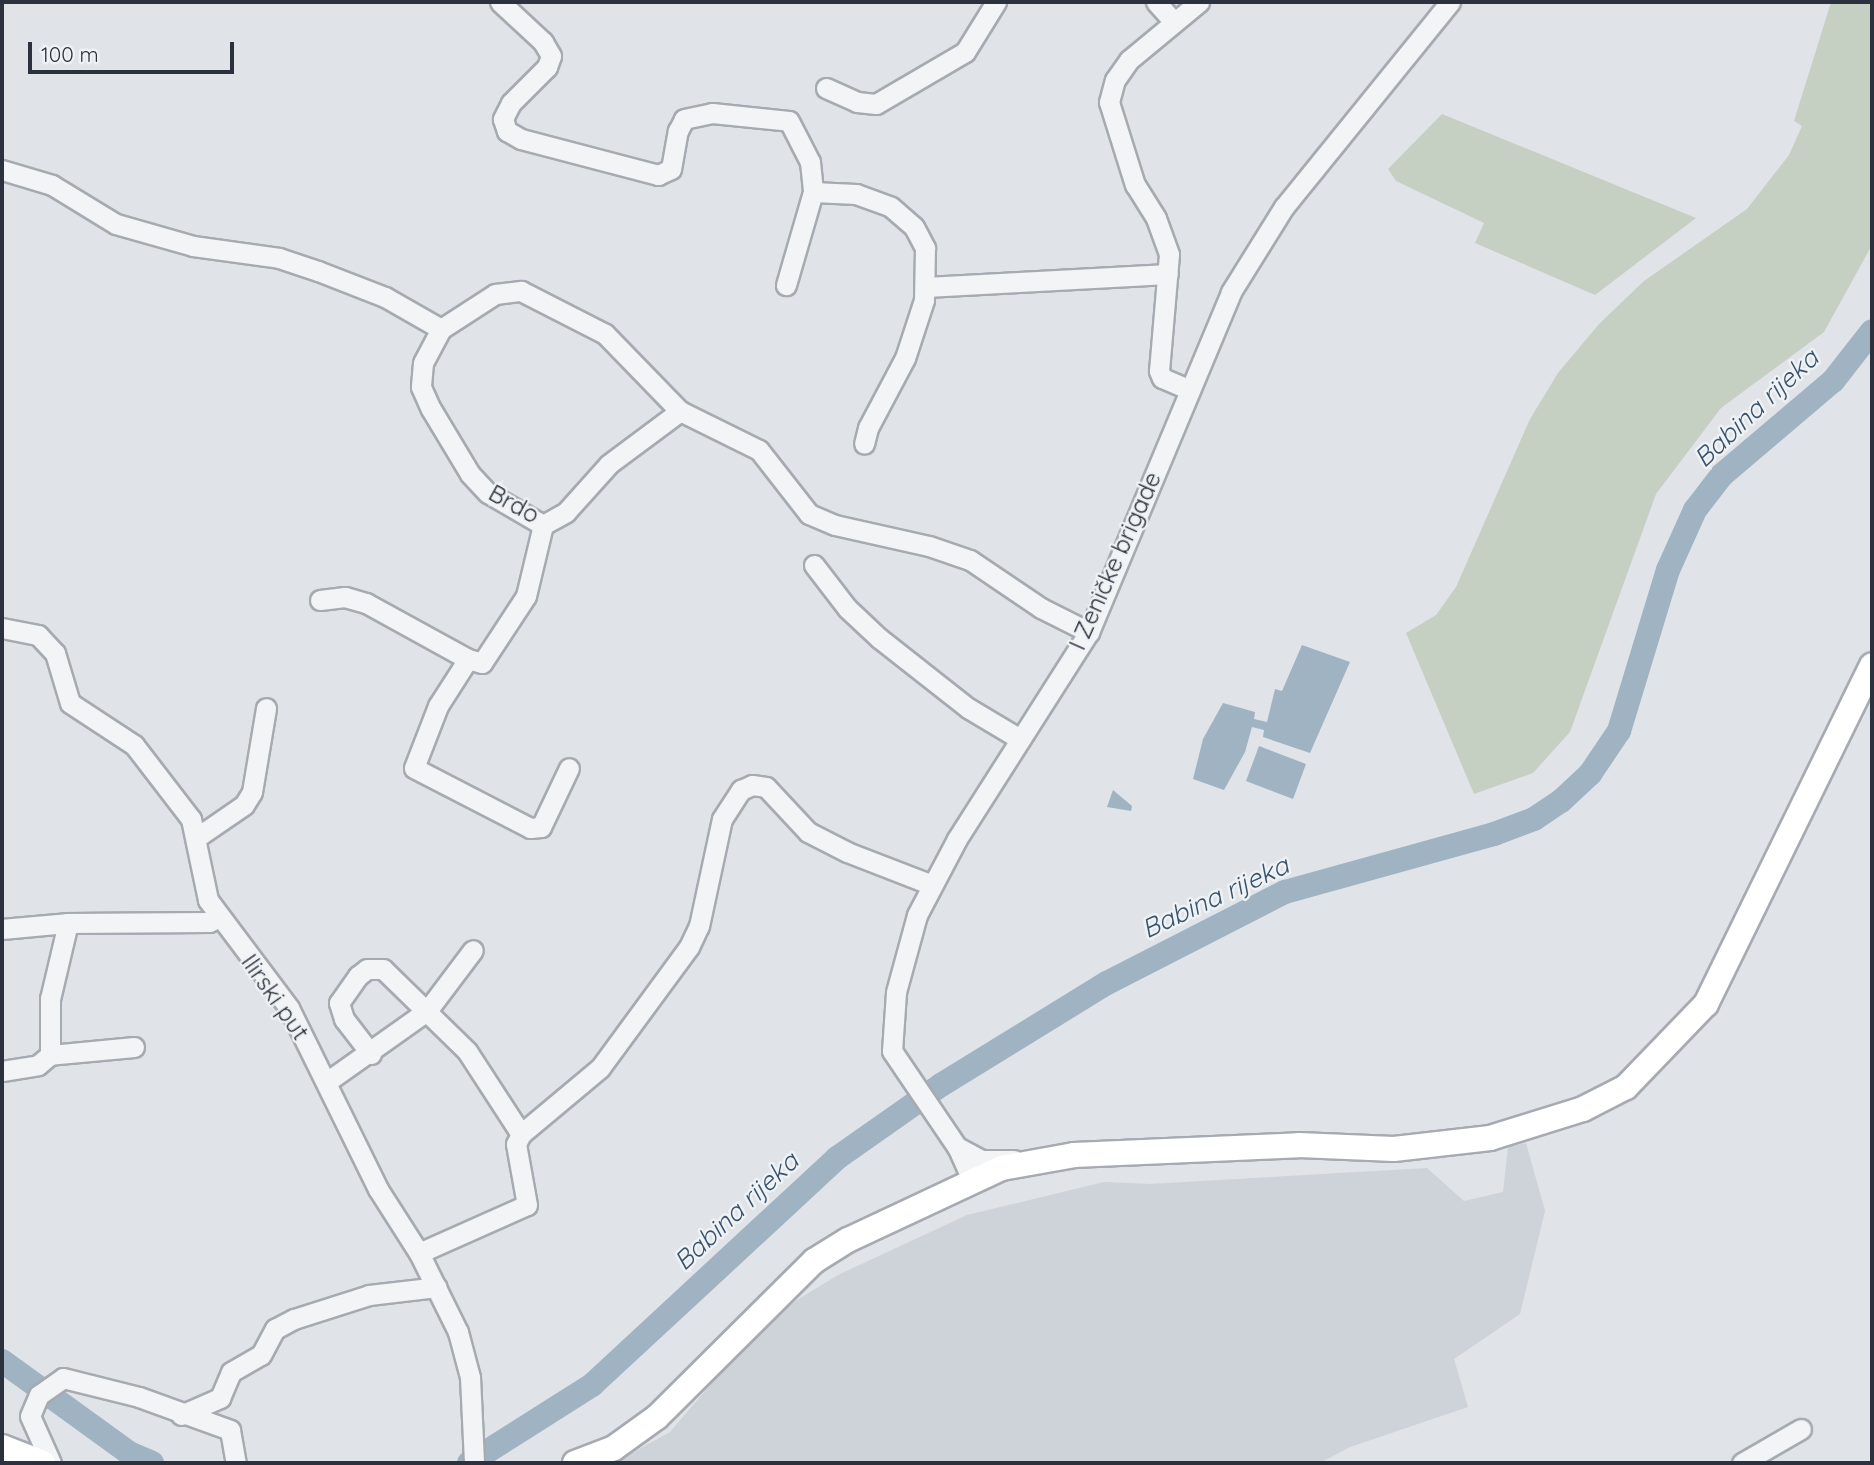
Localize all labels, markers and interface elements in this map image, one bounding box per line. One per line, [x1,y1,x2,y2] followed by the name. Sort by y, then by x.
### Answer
[32,28,238,72] scale bar
[41,41,99,67] text: 100 m
[1687,342,1825,474] water label: Babina rijeka
[1063,468,1167,654] street label: I Zeničke brigade
[484,478,544,530] street label: Brdo
[1136,849,1294,945] water label: Babina rijeka
[235,949,315,1045] street label: Ilirski put
[667,1145,805,1277] water label: Babina rijeka

